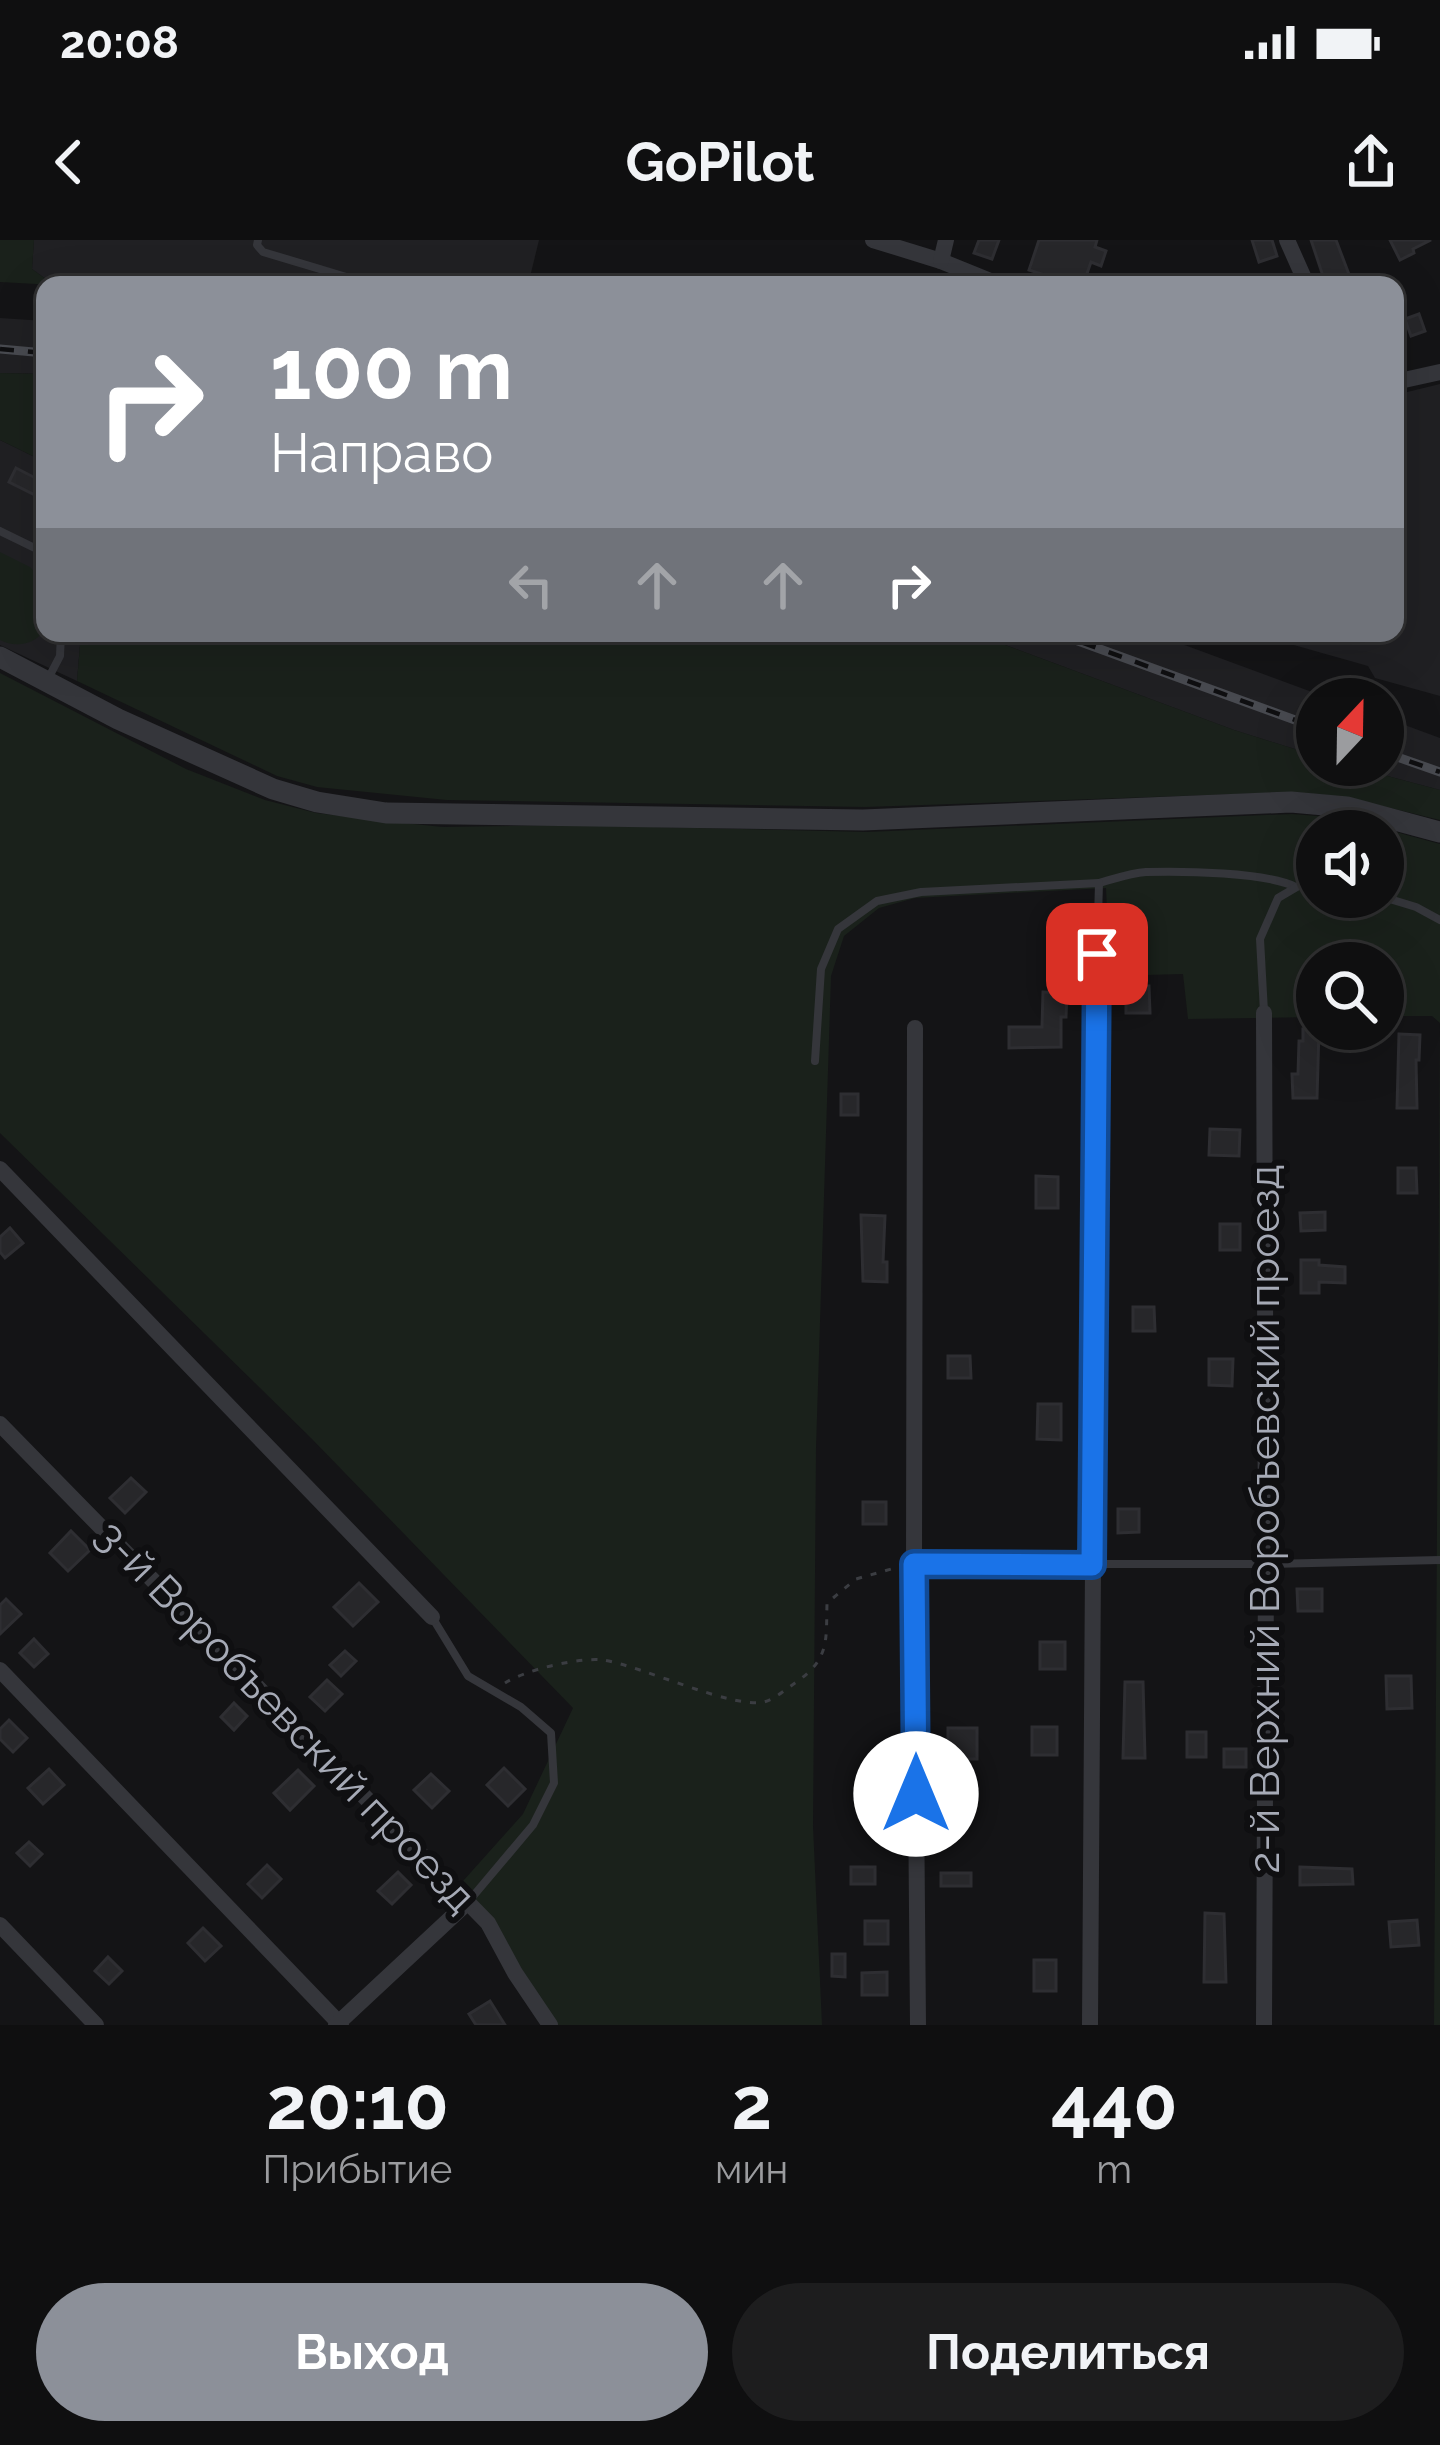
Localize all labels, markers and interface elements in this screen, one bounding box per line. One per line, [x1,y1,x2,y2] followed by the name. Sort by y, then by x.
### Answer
[60,16,179,69] text: 20:08
[36,129,102,195] icon: back
[1338,129,1404,195] icon: share
[626,130,814,194] text: GoPilot
[270,320,513,419] text: 100 m
[72,324,228,480] icon: right
[270,421,493,485] text: Направо
[498,552,564,618] icon: left
[624,552,690,618] icon: ahead
[750,552,816,618] icon: ahead
[876,552,942,618] icon: right
[1296,678,1404,786] north arrow
[1296,678,1404,1050] map controls
[1296,810,1404,918] button: sound
[1046,903,1148,1005] pin
[1064,921,1130,987] icon: arrive
[1296,942,1404,1050] button: search
[1240,1165,1289,1873] street label: 2-й Верхний Воробъевский проезд
[86,1510,486,1922] street label: 3-й Воробъевский проезд
[853,1731,979,1857] position arrow
[266,2061,449,2146] text: 20:10
[731,2061,772,2146] text: 2
[1051,2061,1177,2146] text: 440
[263,2146,453,2192] text: Прибытие
[715,2146,788,2192] text: мин
[1096,2146,1132,2192] text: m
[36,2283,708,2421] button: Выход
[732,2283,1404,2421] button: Поделиться

